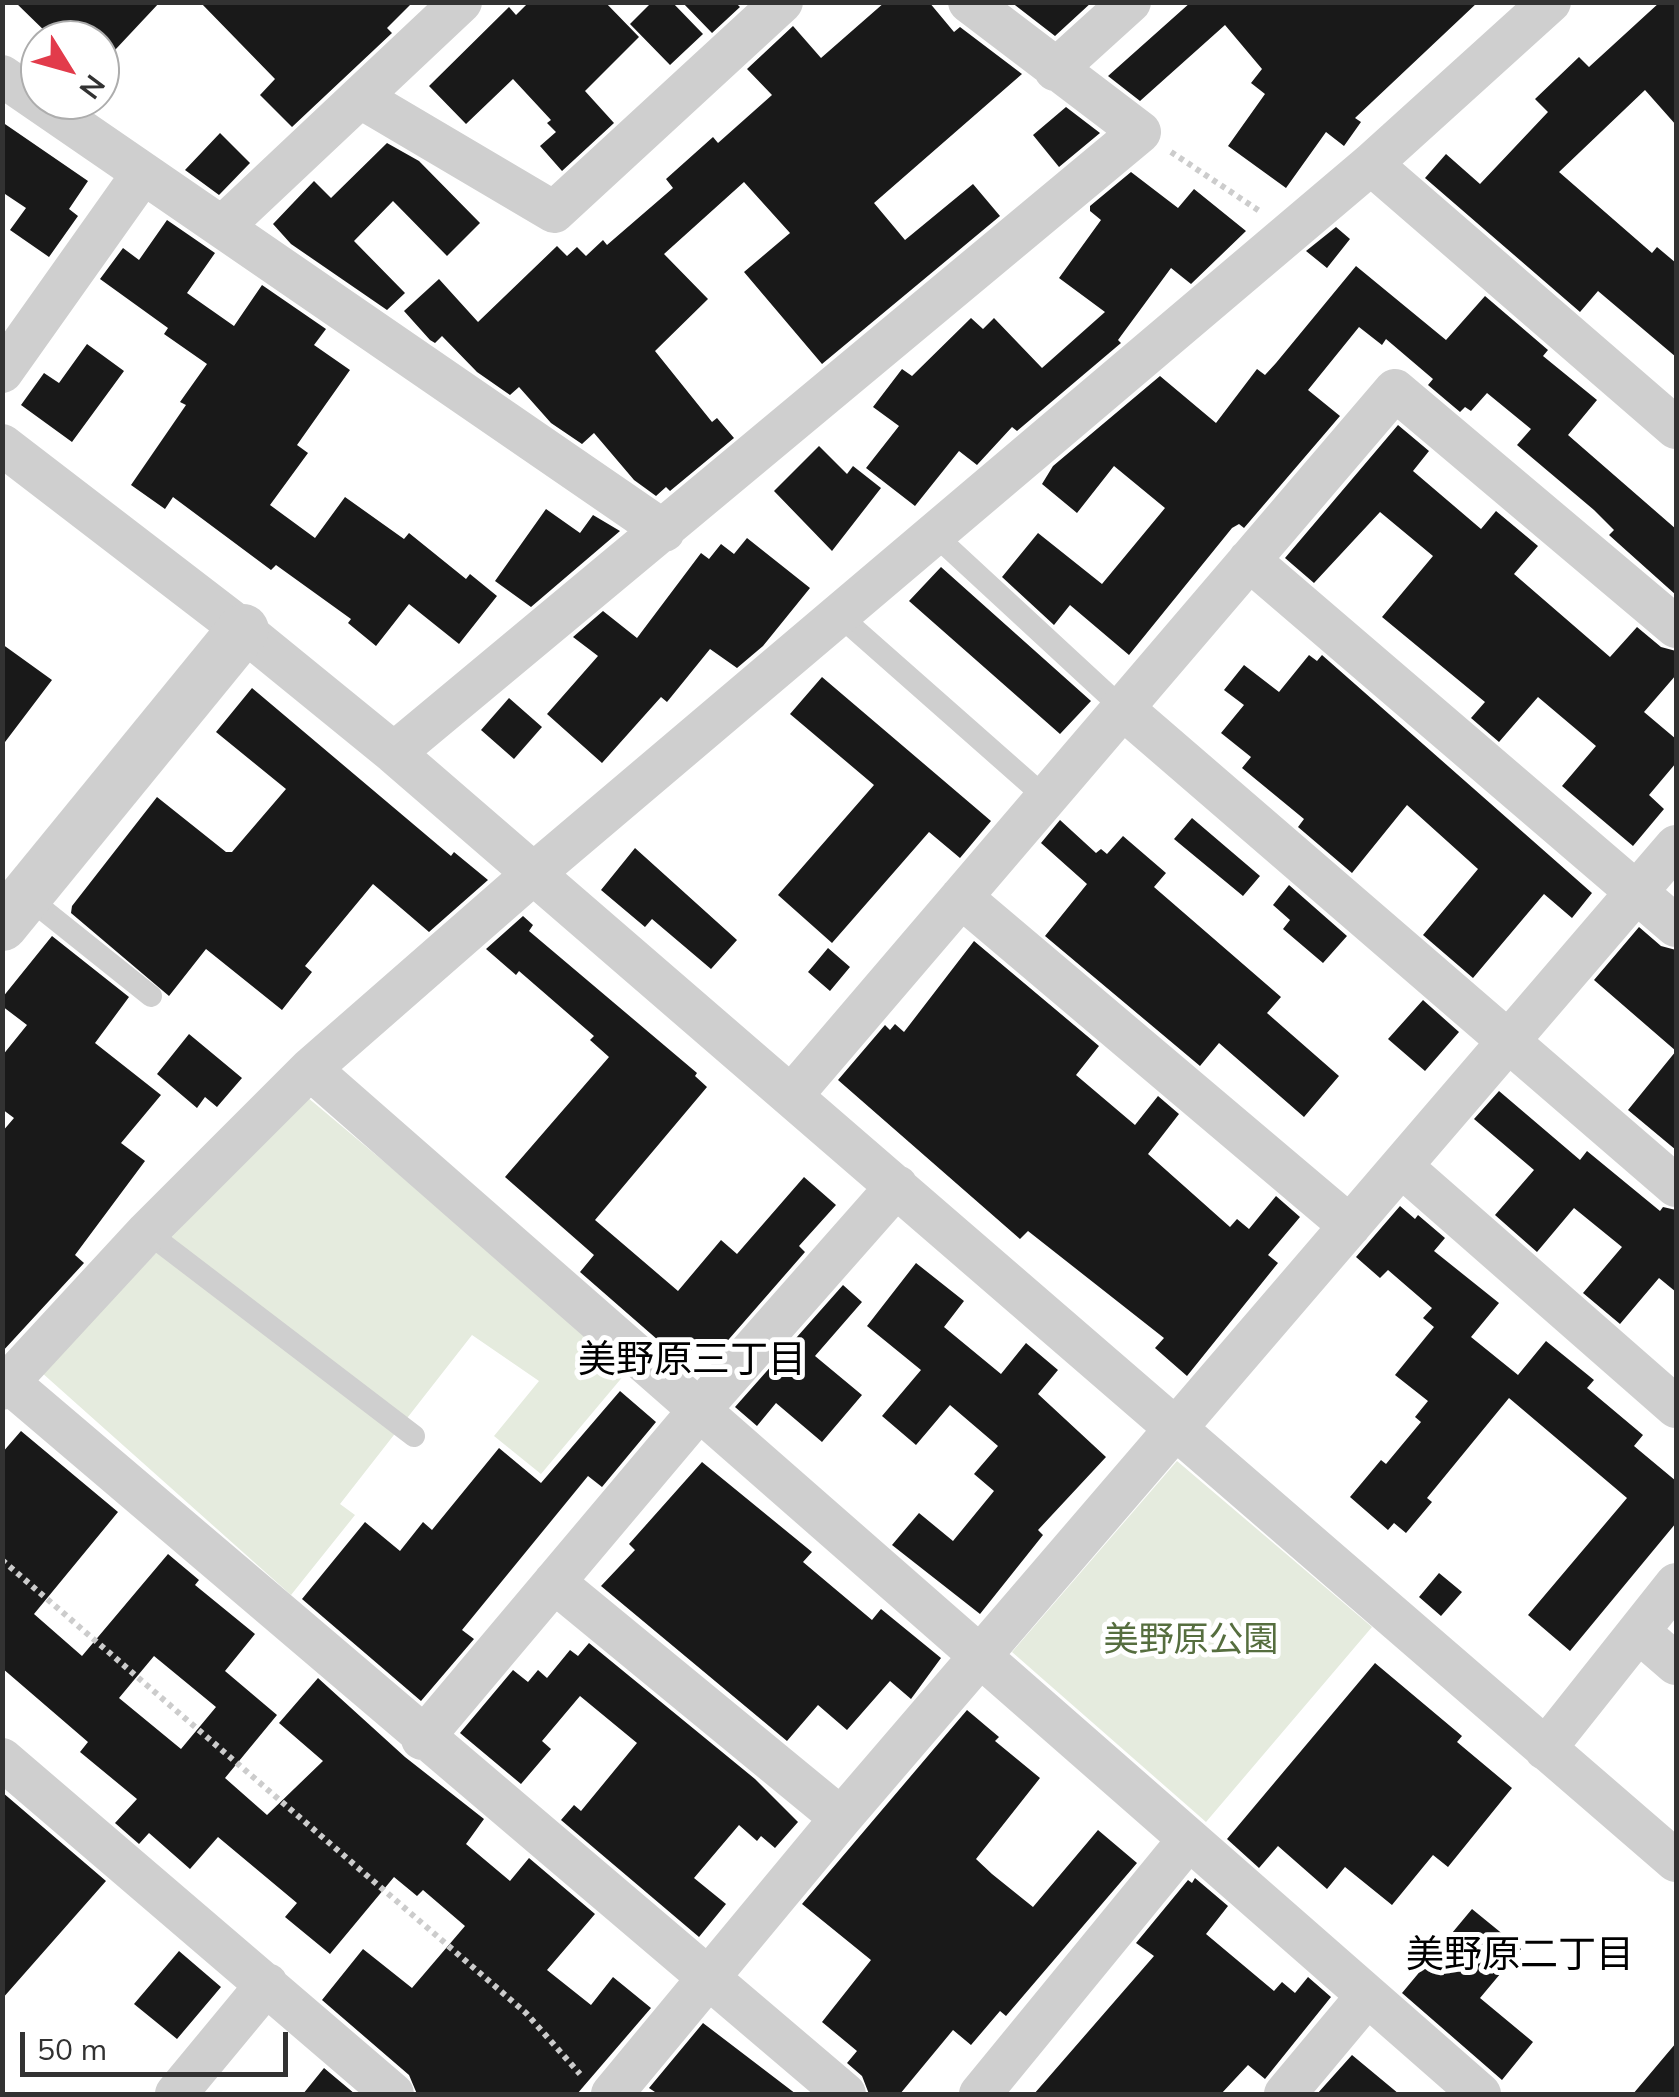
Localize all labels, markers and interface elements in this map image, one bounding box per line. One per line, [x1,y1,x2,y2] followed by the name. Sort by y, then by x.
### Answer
[20,20,120,120] north arrow
[72,68,113,106] text: N
[578,1338,806,1384] district label: 美野原三丁目
[1104,1619,1278,1661] park label: 美野原公園
[1406,1933,1634,1979] district label: 美野原二丁目
[25,2012,292,2074] scale bar
[37,2030,107,2068] text: 50 m

